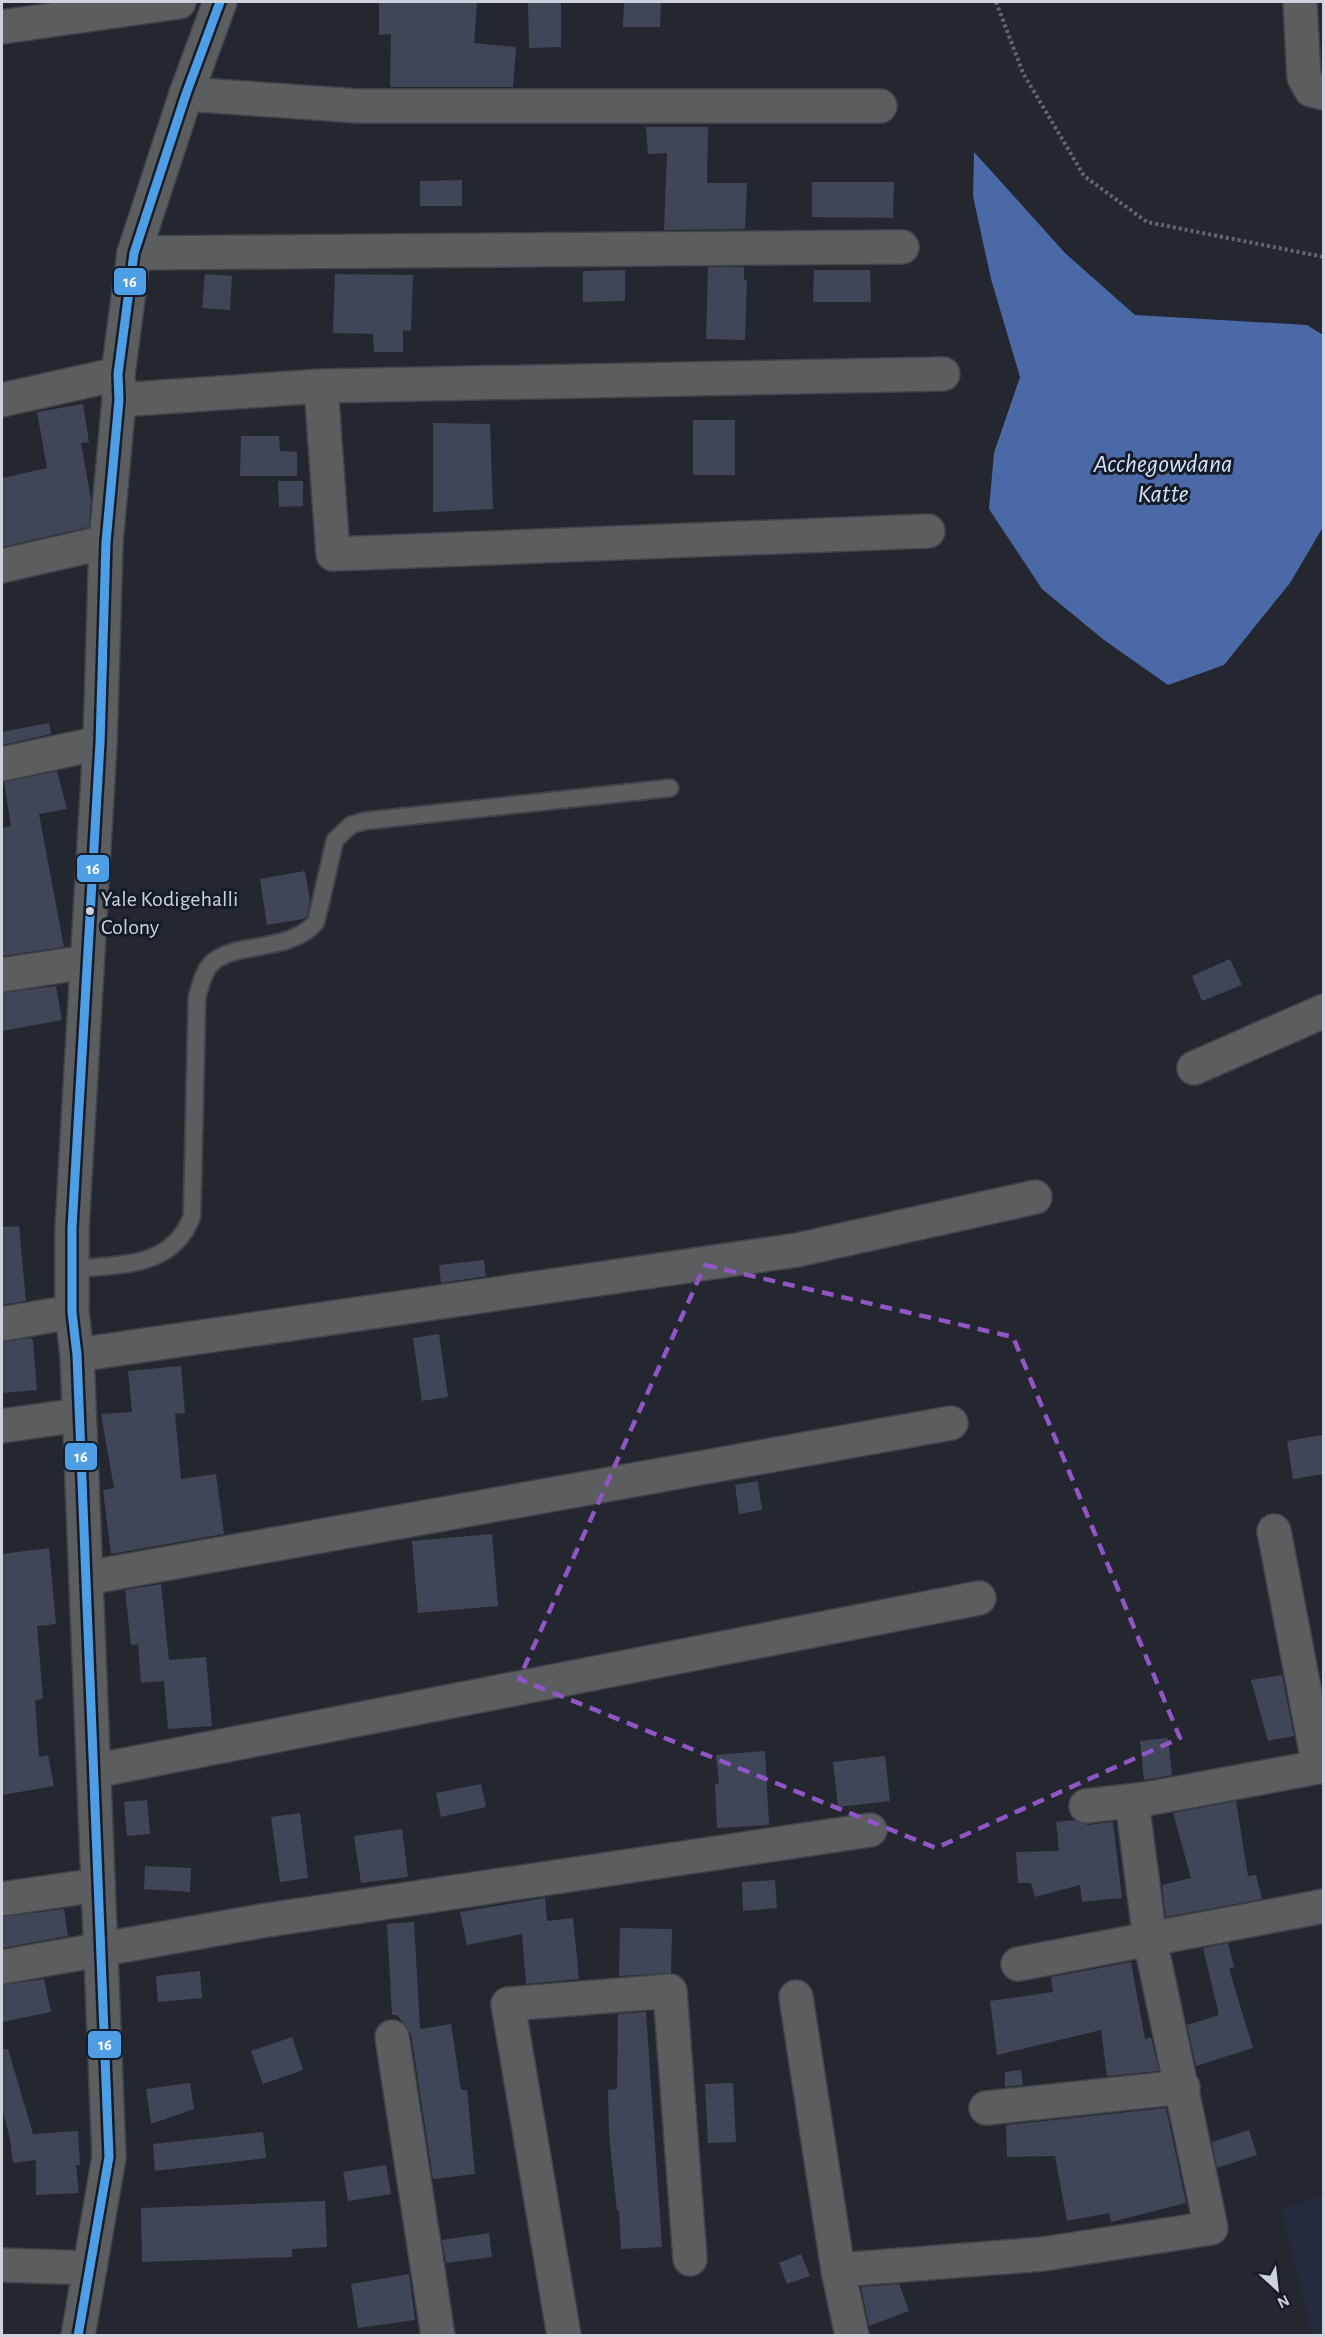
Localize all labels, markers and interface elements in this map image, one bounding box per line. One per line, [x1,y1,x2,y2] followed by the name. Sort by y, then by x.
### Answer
[113,267,147,296] line badge: 16
[123,274,137,290] text: 16
[1093,451,1232,507] water label: Acchegowdana Katte
[76,854,110,883] line badge: 16
[86,861,100,877] text: 16
[101,888,238,938] place label: Yale Kodigehalli Colony
[84,905,96,917] marker: Yale Kodigehalli Colony
[64,1442,98,1471] line badge: 16
[74,1449,88,1465] text: 16
[87,2030,122,2059] line badge: 16
[98,2037,112,2053] text: 16
[1247,2259,1307,2319] north arrow
[1275,2292,1292,2311] text: N

